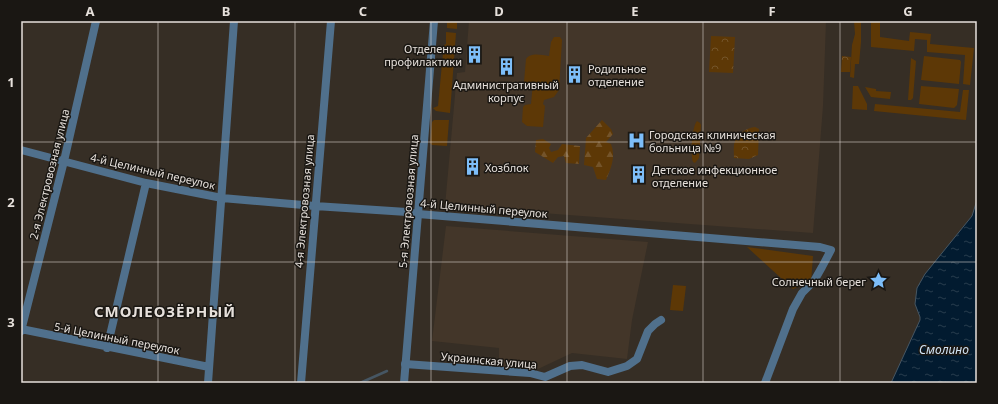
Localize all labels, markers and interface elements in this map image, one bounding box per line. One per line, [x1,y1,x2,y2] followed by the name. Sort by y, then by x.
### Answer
[86,2,95,20] text: A
[222,2,230,20] text: B
[359,2,367,20] text: C
[494,2,504,20] text: D
[631,2,639,20] text: E
[768,2,776,20] text: F
[903,2,913,20] text: G
[384,41,462,69] place label: Отделение профилактики
[465,44,485,64] building icon: Отделение профилактики
[496,56,516,76] building icon: Административный корпус
[588,61,646,89] place label: Родильное отделение
[565,64,585,84] building icon: Родильное отделение
[7,73,15,91] text: 1
[453,77,559,105] place label: Административный корпус
[25,107,73,241] street label: 2-я Электровозная улица
[649,127,776,155] place label: Городская клиническая больница №9
[626,130,646,150] hospital icon: Городская клиническая больница №9
[291,134,317,268] street label: 4-я Электровозная улица
[395,134,421,268] street label: 5-я Электровозная улица
[89,149,217,193] street label: 4-й Целинный переулок
[462,157,482,177] building icon: Хозблок
[485,160,529,175] place label: Хозблок
[652,162,777,190] place label: Детское инфекционное отделение
[629,165,649,185] building icon: Детское инфекционное отделение
[7,193,15,211] text: 2
[420,195,548,221] street label: 4-й Целинный переулок
[869,271,889,291] place icon: Солнечный берег
[772,274,866,289] place label: Солнечный берег
[94,301,236,321] district label: СМОЛЕОЗЁРНЫЙ
[7,313,15,331] text: 3
[53,318,181,358] street label: 5-й Целинный переулок
[919,341,969,358] water label: Смолино
[440,348,538,372] street label: Украинская улица

